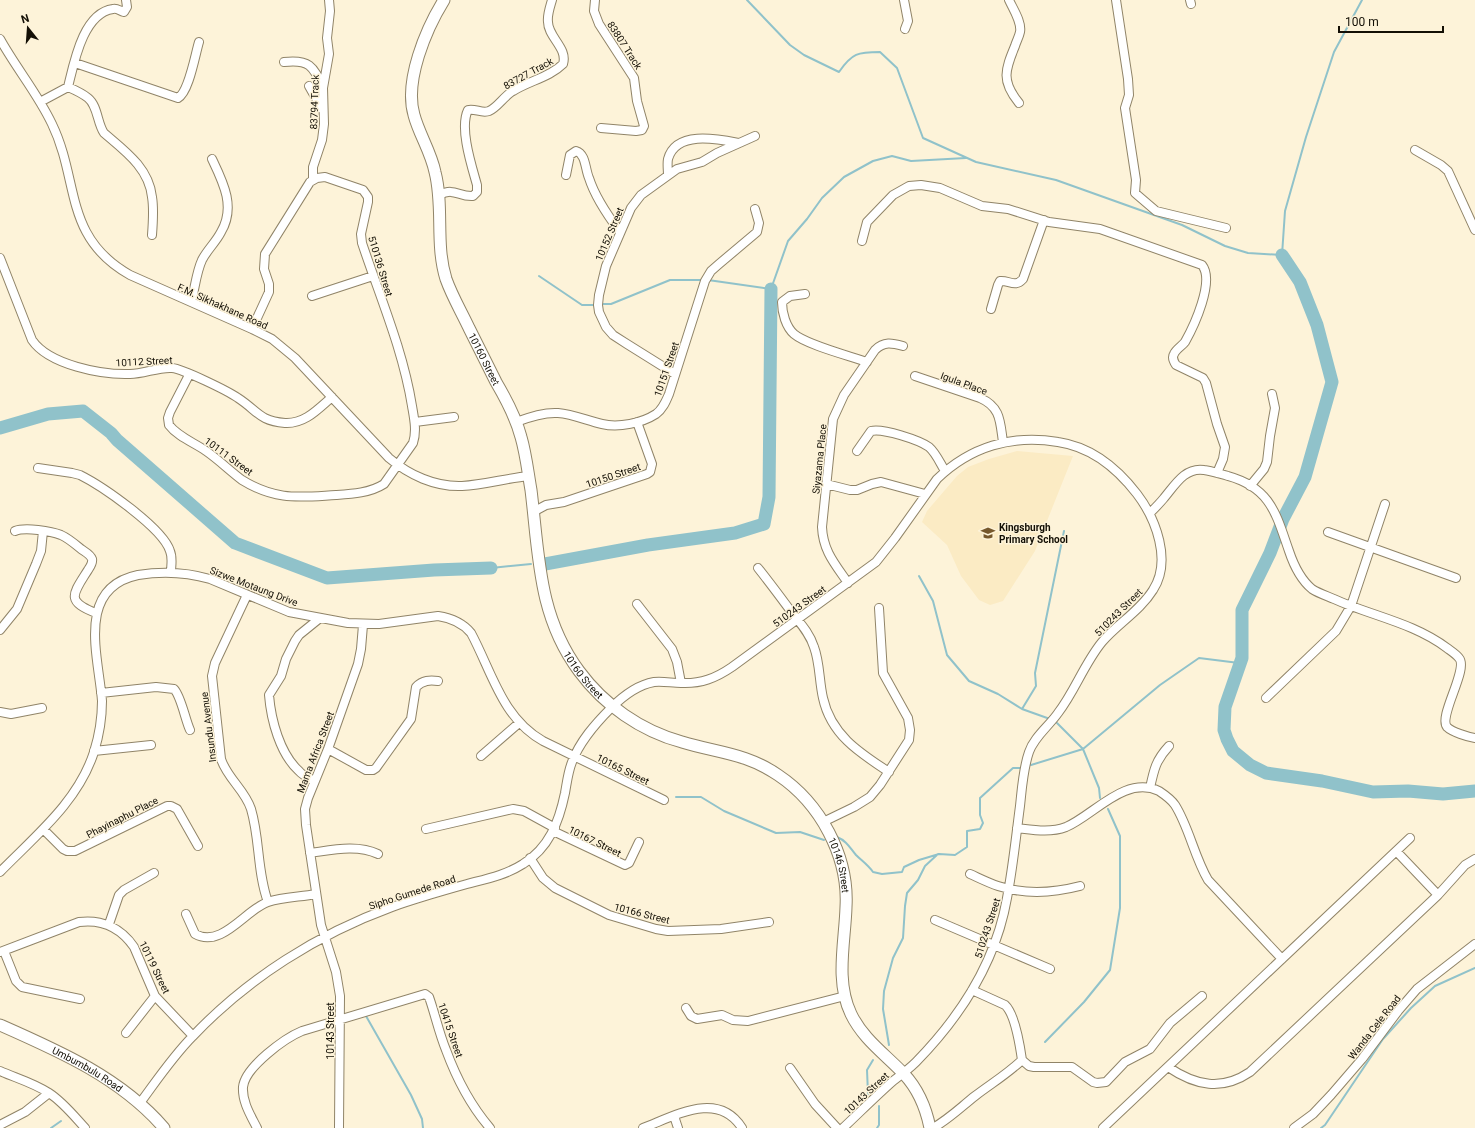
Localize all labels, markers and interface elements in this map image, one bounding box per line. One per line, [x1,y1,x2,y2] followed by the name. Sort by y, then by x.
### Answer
[8,8,48,48] north arrow
[1339,8,1443,34] scale bar
[20,11,31,26] text: N
[1345,15,1379,29] text: 100 m
[605,19,645,72] street label: 83807 Track
[502,55,556,92] street label: 83727 Track
[308,73,321,130] street label: 83794 Track
[593,206,626,263] street label: 10152 Street
[366,235,395,298] street label: 510136 Street
[176,282,270,331] street label: F.M. Sikhakhane Road
[466,331,502,387] street label: 10160 Street
[652,340,681,398] street label: 10151 Street
[115,355,173,368] street label: 10112 Street
[939,370,989,397] street label: Igula Place
[810,424,829,495] street label: Siyazama Place
[202,435,255,478] street label: 10111 Street
[584,461,642,490] street label: 10150 Street
[999,522,1068,545] place label: Kingsburgh Primary School
[980,525,996,541] school or university icon: Kingsburgh Primary School
[208,565,299,608] street label: Sizwe Motaung Drive
[771,584,828,629] street label: 510243 Street
[1092,586,1144,638] street label: 510243 Street
[561,649,605,701] street label: 10160 Street
[199,691,218,763] street label: Insundu Avenue
[295,710,336,794] street label: Mama Africa Street
[595,752,651,787] street label: 10165 Street
[84,795,160,840] street label: Phayinaphu Place
[567,824,623,859] street label: 10167 Street
[826,836,851,893] street label: 10146 Street
[367,873,457,912] street label: Sipho Gumede Road
[973,897,1002,960] street label: 510243 Street
[613,901,671,926] street label: 10166 Street
[137,939,172,995] street label: 10119 Street
[1346,993,1403,1062] street label: Wanda Cele Road
[436,1001,465,1059] street label: 10415 Street
[325,1003,336,1059] street label: 10143 Street
[50,1045,125,1094] street label: Umbumbulu Road
[842,1070,891,1117] street label: 10143 Street

